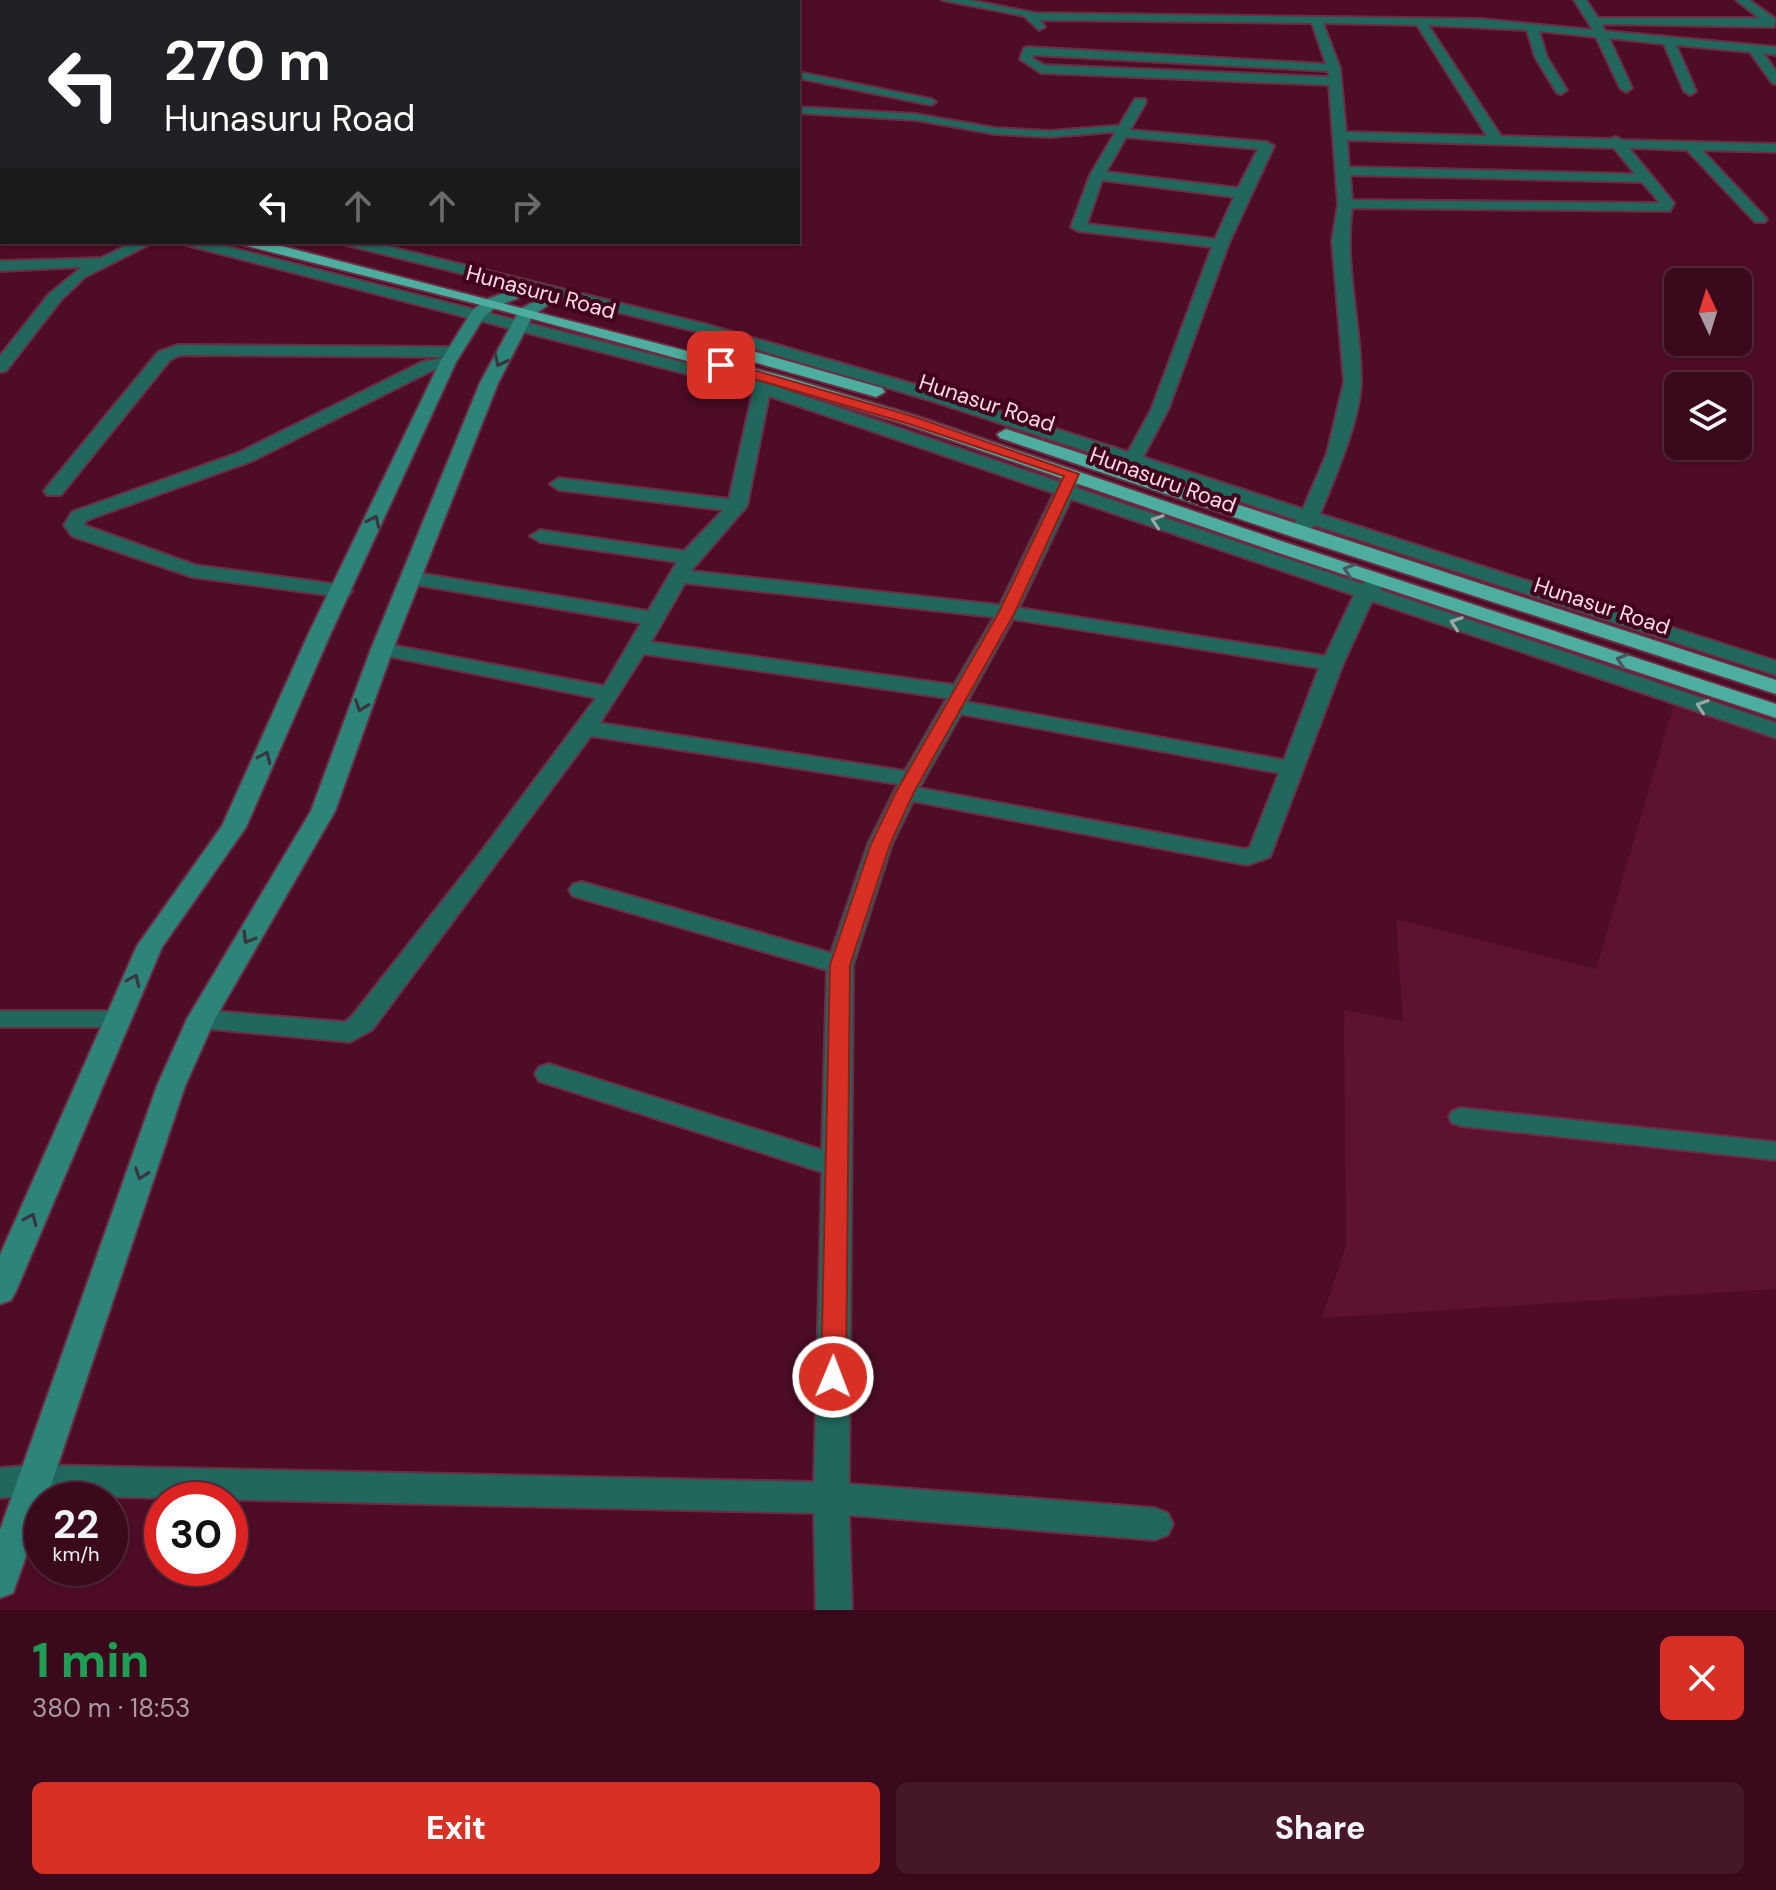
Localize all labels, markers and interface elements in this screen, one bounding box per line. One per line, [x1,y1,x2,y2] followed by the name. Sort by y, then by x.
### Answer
[164,24,331,97] text: 270 m
[32,32,136,136] icon: left
[164,95,415,142] text: Hunasuru Road
[252,184,296,228] icon: left
[336,184,380,228] icon: ahead
[420,184,464,228] icon: ahead
[504,184,548,228] icon: right
[463,258,619,326] street label: Hunasuru Road
[1664,268,1752,356] north arrow
[1664,268,1752,460] map controls
[687,331,755,399] pin
[699,343,743,387] icon: arrive
[494,352,510,367] one-way arrow
[915,367,1059,439] street label: Hunasur Road
[1664,372,1752,460] button: layers
[1086,440,1240,520] street label: Hunasuru Road
[364,515,380,529] one-way arrow
[1150,515,1164,531] one-way arrow
[1342,563,1356,579] one-way arrow
[1530,570,1674,642] street label: Hunasur Road
[1450,616,1464,632] one-way arrow
[1616,654,1630,670] one-way arrow
[354,698,371,712] one-way arrow
[1696,700,1710,716] one-way arrow
[255,751,271,765] one-way arrow
[242,930,258,944] one-way arrow
[125,974,141,989] one-way arrow
[134,1167,150,1181] one-way arrow
[21,1213,37,1227] one-way arrow
[791,1335,875,1419] position arrow
[144,1482,248,1586] speed limit sign: 30
[53,1498,99,1550] text: 22
[52,1541,100,1567] text: km/h
[32,1629,149,1692] text: 1 min
[1660,1636,1744,1720] button: close
[32,1691,190,1725] text: 380 m · 18:53
[32,1782,880,1874] button: Exit
[896,1782,1744,1874] button: Share

